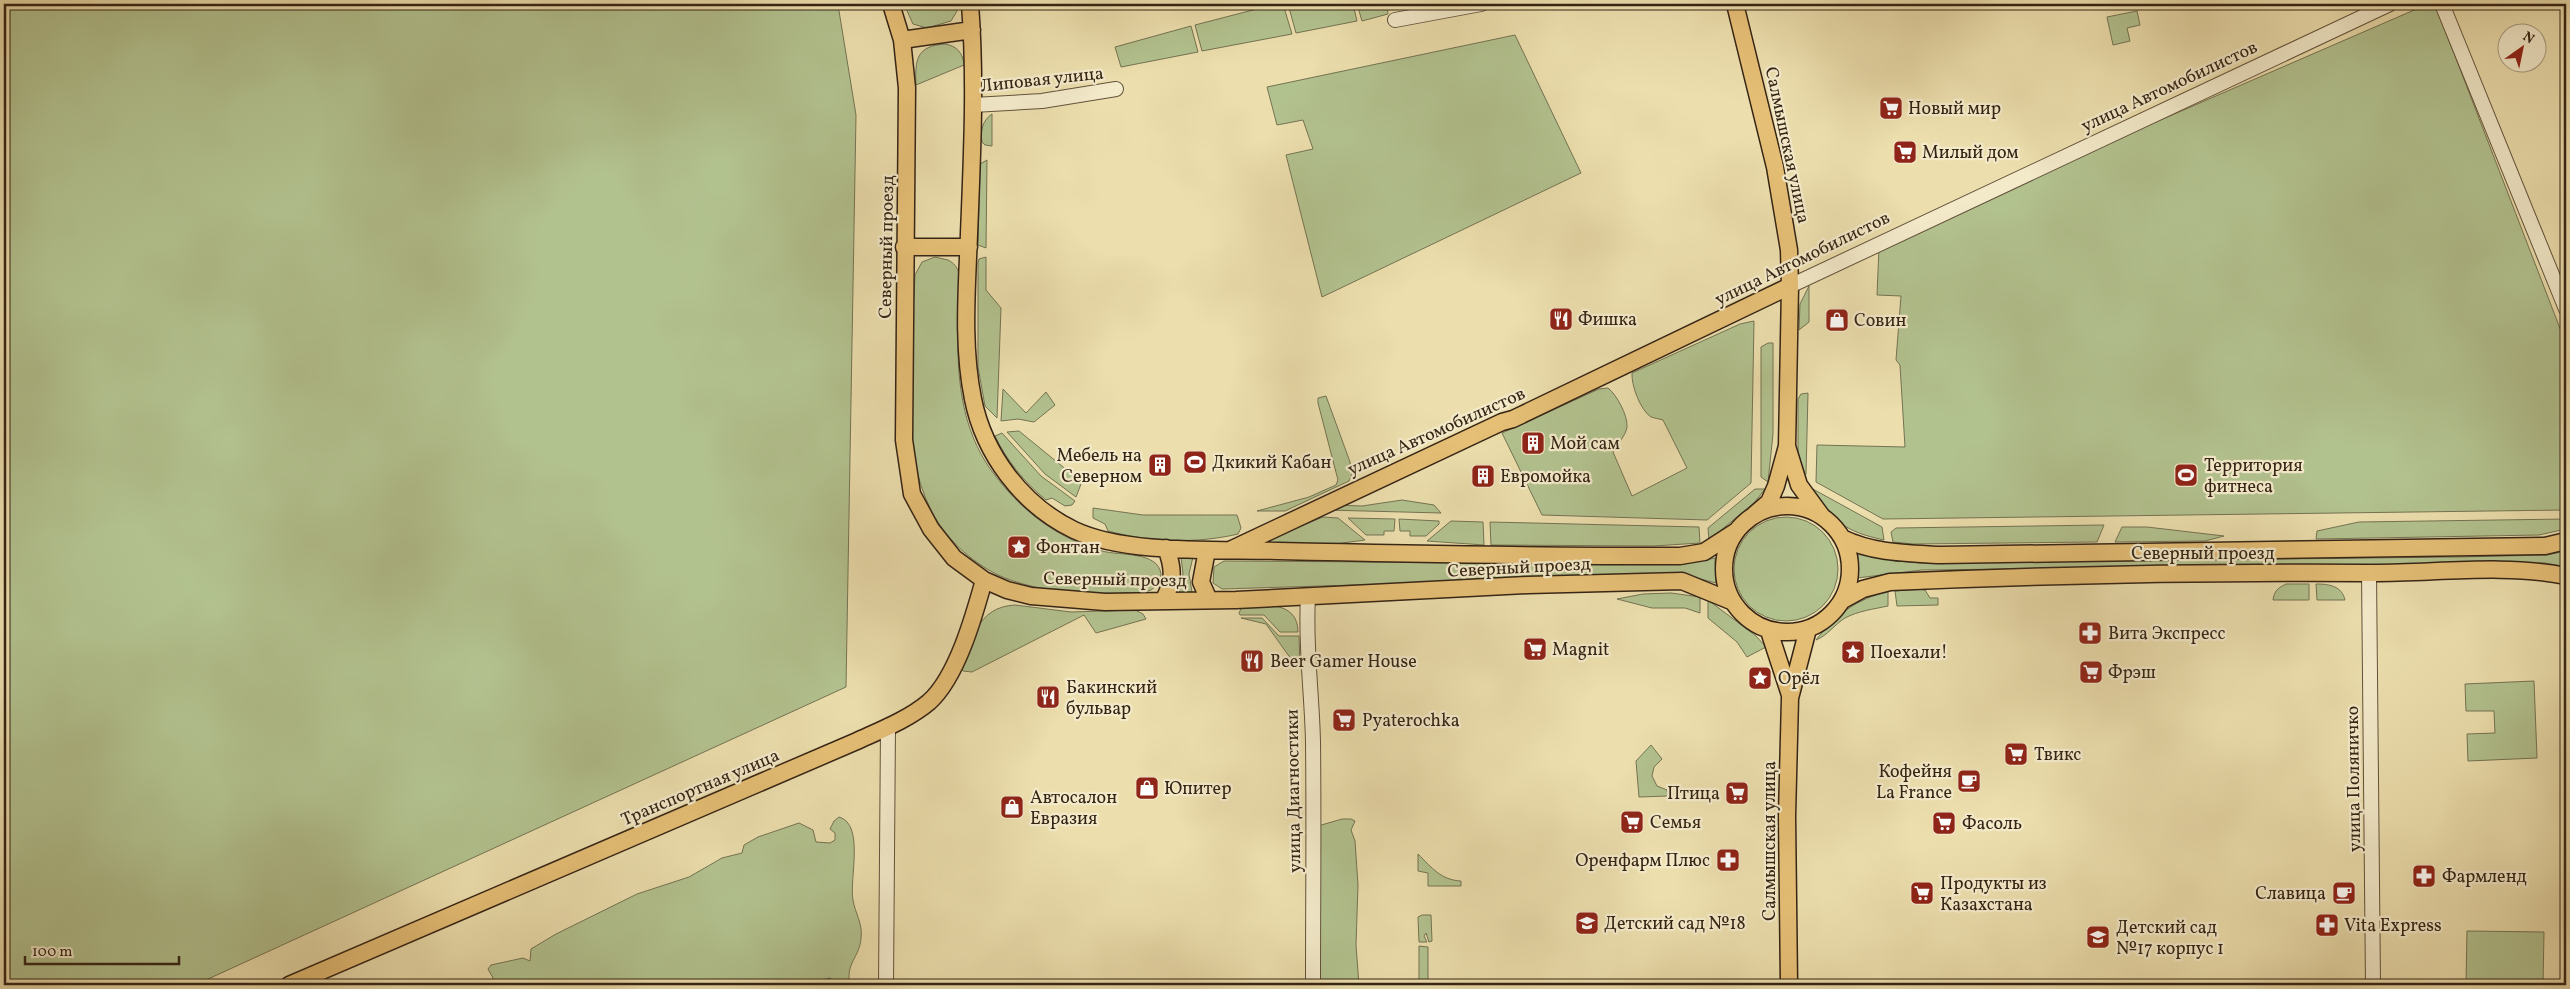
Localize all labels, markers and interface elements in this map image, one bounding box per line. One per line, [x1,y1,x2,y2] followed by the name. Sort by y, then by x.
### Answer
[2498,22,2548,72] north arrow
[2519,28,2538,49] text: N
[2077,35,2262,139] street label: улица Автомобилистов
[979,62,1105,99] street label: Липовая улица
[1758,65,1815,226] street label: Салмышская улица
[1878,95,1904,121] supermarket icon: Новый мир
[1908,97,2001,122] place label: Новый мир
[1892,139,1918,165] supermarket icon: Милый дом
[1922,141,2019,166] place label: Милый дом
[874,175,901,319] street label: Северный проезд
[1711,206,1895,313] street label: улица Автомобилистов
[1548,306,1574,332] restaurant icon: Фишка
[1824,307,1850,333] shop icon: Совин
[1578,308,1637,333] place label: Фишка
[1854,309,1906,334] place label: Совин
[1344,382,1530,483] street label: улица Автомобилистов
[1520,430,1546,456] building icon: Мой сам
[1550,432,1620,457] place label: Мой сам
[1057,444,1142,490] place label: Мебель на Северном
[1182,449,1208,475] sports icon: Дкикий Кабан
[1212,451,1331,476] place label: Дкикий Кабан
[1147,452,1173,478] building icon: Мебель на Северном
[2204,454,2303,500] place label: Территория фитнеса
[2173,462,2199,488] sports icon: Территория фитнеса
[1470,463,1496,489] building icon: Евромойка
[1500,465,1591,490] place label: Евромойка
[1006,534,1032,560] place icon: Фонтан
[1036,536,1100,561] place label: Фонтан
[2131,542,2275,567] street label: Северный проезд
[1447,552,1591,585] street label: Северный проезд
[1043,567,1187,594] street label: Северный проезд
[2077,620,2103,646] pharmacy icon: Вита Экспресс
[2108,622,2226,647] place label: Вита Экспресс
[1522,636,1548,662] supermarket icon: Magnit
[1552,638,1609,663] place label: Magnit
[1840,639,1866,665] place icon: Поехали!
[1870,641,1948,666] place label: Поехали!
[1239,648,1265,674] restaurant icon: Beer Gamer House
[1270,650,1417,675] place label: Beer Gamer House
[2078,659,2104,685] supermarket icon: Фрэш
[2108,661,2156,686] place label: Фрэш
[1747,665,1773,691] place icon: Орёл
[1778,667,1820,692] place label: Орёл
[1066,676,1157,722] place label: Бакинский бульвар
[1035,684,1061,710] restaurant icon: Бакинский бульвар
[2341,706,2368,852] street label: улица Поляничко
[1331,707,1357,733] supermarket icon: Pyaterochka
[1281,709,1308,873] street label: улица Диагностики
[1362,709,1460,734] place label: Pyaterochka
[2003,741,2029,767] supermarket icon: Твикс
[2034,743,2081,768] place label: Твикс
[618,744,784,833] street label: Транспортная улица
[1876,760,1952,806] place label: Кофейня La France
[1758,761,1783,921] street label: Салмышская улица
[1956,768,1982,794] cafe icon: Кофейня La France
[1134,775,1160,801] shop icon: Юпитер
[1164,777,1231,802] place label: Юпитер
[1724,780,1750,806] supermarket icon: Птица
[1667,782,1720,807] place label: Птица
[1030,786,1117,832] place label: Автосалон Евразия
[999,794,1025,820] shop icon: Автосалон Евразия
[1619,809,1645,835] supermarket icon: Семья
[1931,810,1957,836] supermarket icon: Фасоль
[1650,811,1701,836] place label: Семья
[1962,812,2022,837] place label: Фасоль
[1715,847,1741,873] pharmacy icon: Оренфарм Плюс
[1575,849,1710,874] place label: Оренфарм Плюс
[2411,863,2437,889] pharmacy icon: Фармленд
[2442,865,2527,890] place label: Фармленд
[1940,872,2047,918] place label: Продукты из Казахстана
[1909,880,1935,906] supermarket icon: Продукты из Казахстана
[2331,880,2357,906] cafe icon: Славица
[2255,882,2326,907] place label: Славица
[1574,910,1600,936] school or university icon: Детский сад №18
[1604,912,1746,937] place label: Детский сад №18
[2314,912,2340,938] pharmacy icon: Vita Express
[2344,914,2442,939] place label: Vita Express
[2116,916,2224,962] place label: Детский сад №17 корпус 1
[2085,924,2111,950] school or university icon: Детский сад №17 корпус 1
[25,934,179,966] scale bar
[32,942,72,963] text: 100 m

